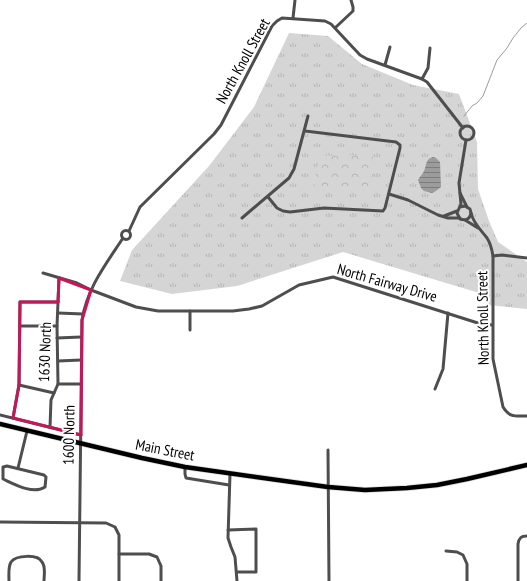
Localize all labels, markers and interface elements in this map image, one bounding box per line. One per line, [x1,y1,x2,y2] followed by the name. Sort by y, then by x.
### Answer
[211,15,274,107] street label: North Knoll Street
[335,259,439,306] street label: North Fairway Drive
[472,271,493,365] street label: North Knoll Street
[34,322,55,382] street label: 1630 North
[58,405,79,465] street label: 1600 North
[134,434,196,465] street label: Main Street

